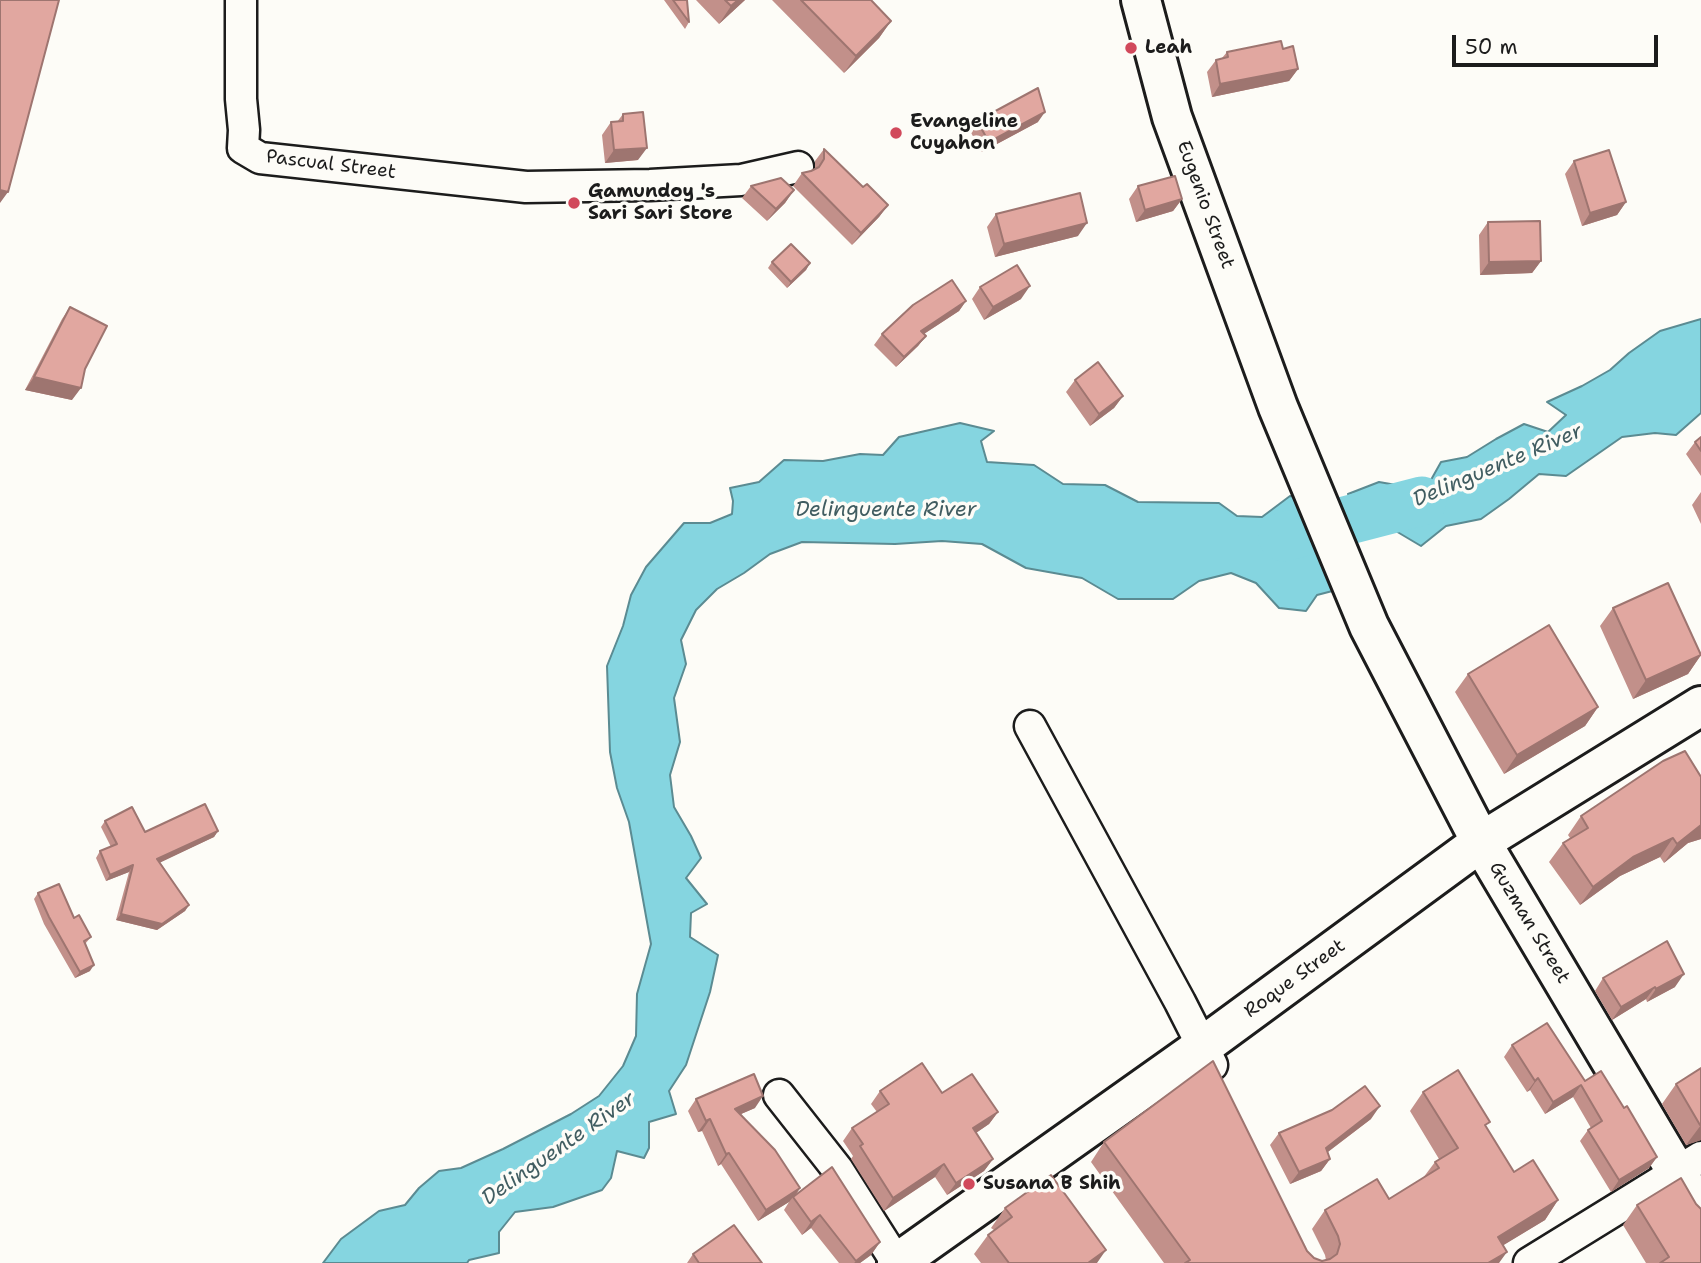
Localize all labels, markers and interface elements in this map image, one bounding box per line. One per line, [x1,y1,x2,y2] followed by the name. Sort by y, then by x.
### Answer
[1456,21,1662,65] scale bar
[1465,33,1518,61] text: 50 m
[1145,37,1192,59] place label: Leah
[1123,40,1139,56] marker: Leah
[910,111,1018,155] place label: Evangeline Cuyahon
[888,125,904,141] marker: Evangeline Cuyahon
[1171,138,1239,272] street label: Eugenio Street
[265,146,397,184] street label: Pascual Street
[588,181,733,225] place label: Gamundoy 's Sari Sari Store
[566,195,582,211] marker: Gamundoy 's Sari Sari Store
[1410,419,1586,513] water label: Delinguente River
[795,498,977,524] water label: Delinguente River
[1484,858,1574,988] street label: Guzman Street
[1240,935,1350,1023] street label: Roque Street
[477,1087,641,1211] water label: Delinguente River
[983,1173,1121,1195] place label: Susana B Shih
[961,1176,977,1192] marker: Susana B Shih

